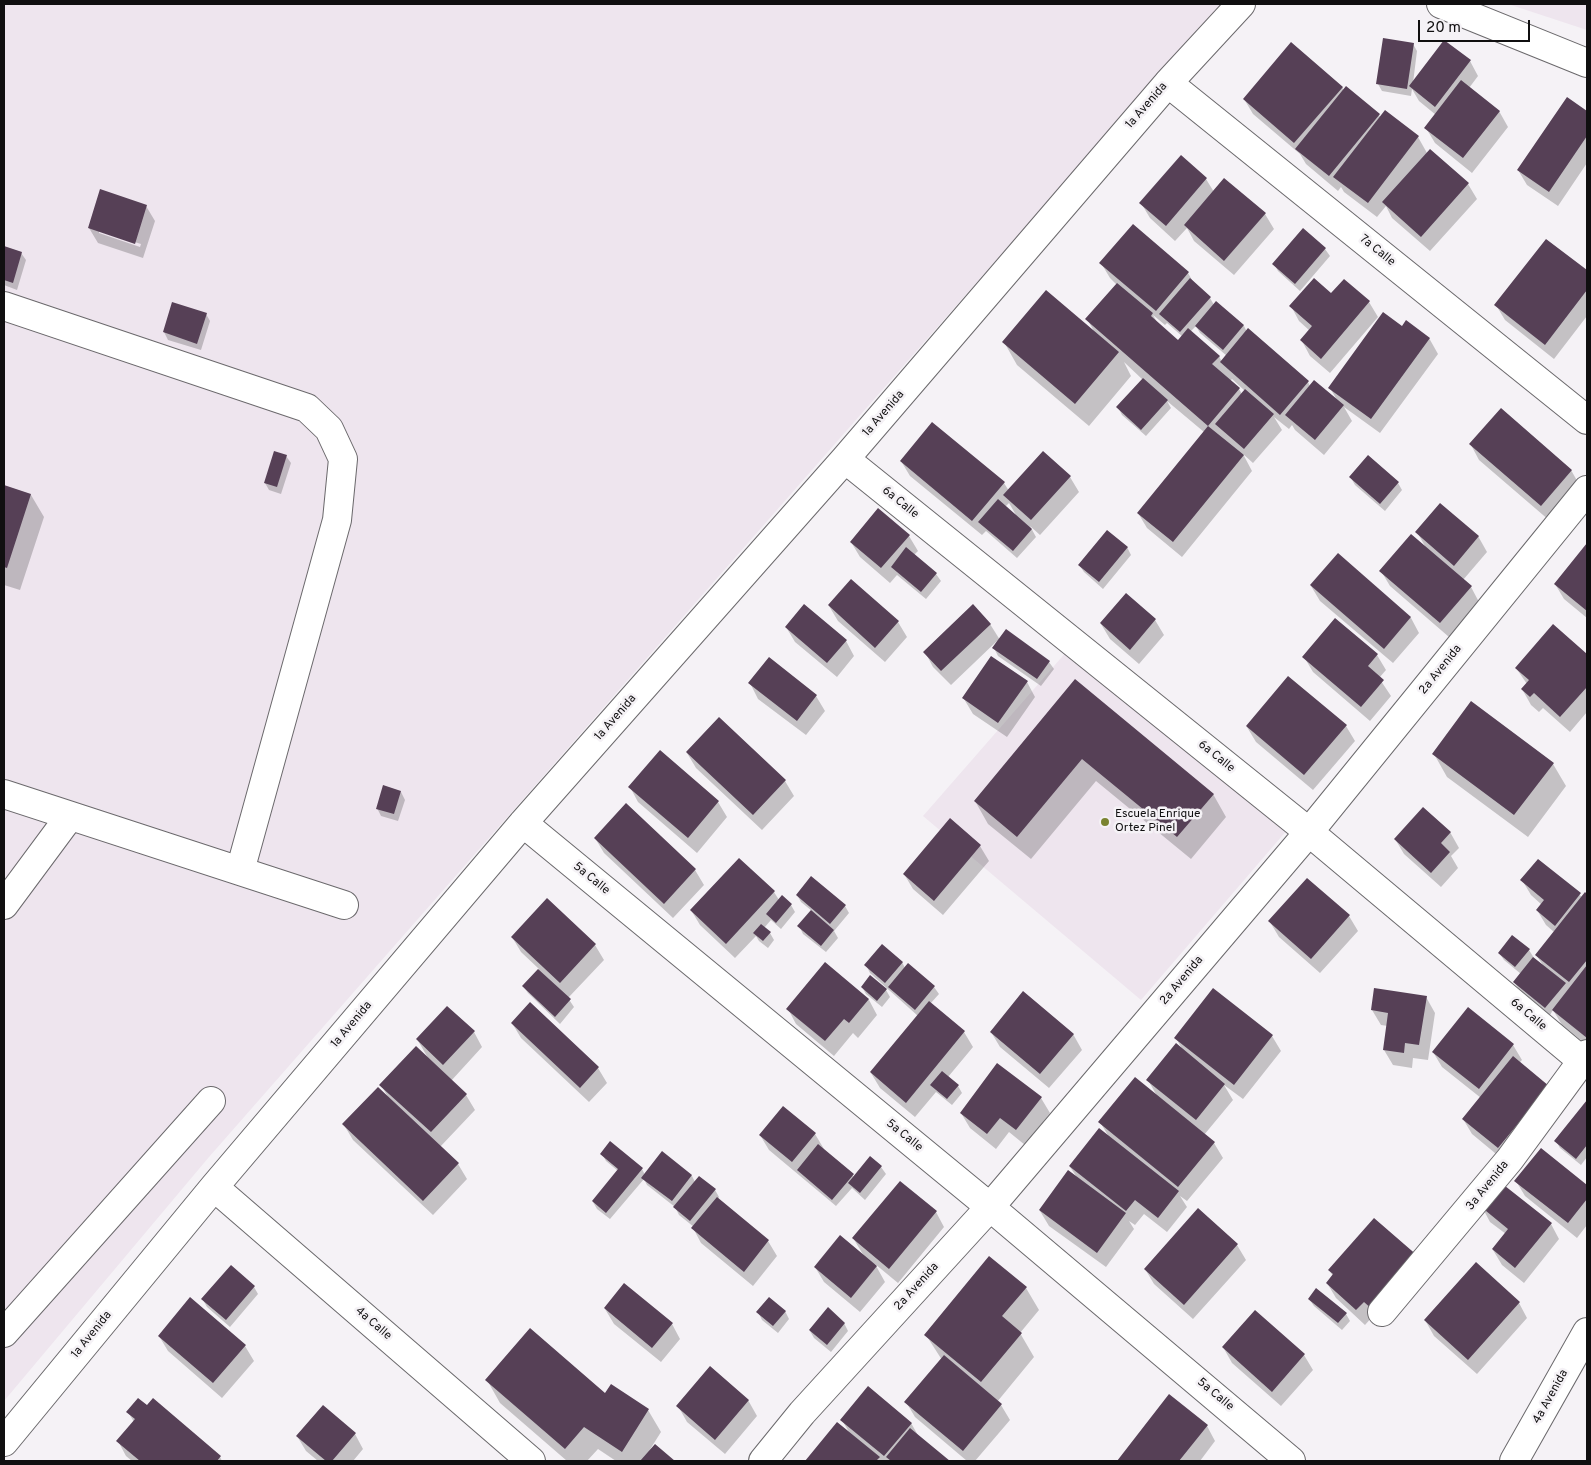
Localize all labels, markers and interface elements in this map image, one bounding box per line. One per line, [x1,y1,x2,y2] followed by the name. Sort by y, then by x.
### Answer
[1421,10,1534,42] scale bar
[1426,19,1461,38] text: 20 m
[1123,80,1171,132] street label: 1a Avenida
[1356,232,1398,270] street label: 7a Calle
[860,388,908,440] street label: 1a Avenida
[879,484,921,522] street label: 6a Calle
[1417,642,1465,698] street label: 2a Avenida
[592,692,640,744] street label: 1a Avenida
[1195,738,1237,776] street label: 6a Calle
[1115,808,1200,836] place label: Escuela Enrique Ortez Pinel
[1099,816,1111,828] marker: Escuela Enrique Ortez Pinel
[570,860,612,898] street label: 5a Calle
[1157,954,1207,1008] street label: 2a Avenida
[1507,996,1549,1034] street label: 6a Calle
[328,999,376,1051] street label: 1a Avenida
[883,1117,925,1155] street label: 5a Calle
[1464,1158,1512,1214] street label: 3a Avenida
[892,1260,942,1314] street label: 2a Avenida
[352,1304,394,1344] street label: 4a Calle
[69,1309,115,1361] street label: 1a Avenida
[1530,1367,1572,1427] street label: 4a Avenida
[1194,1376,1236,1414] street label: 5a Calle

